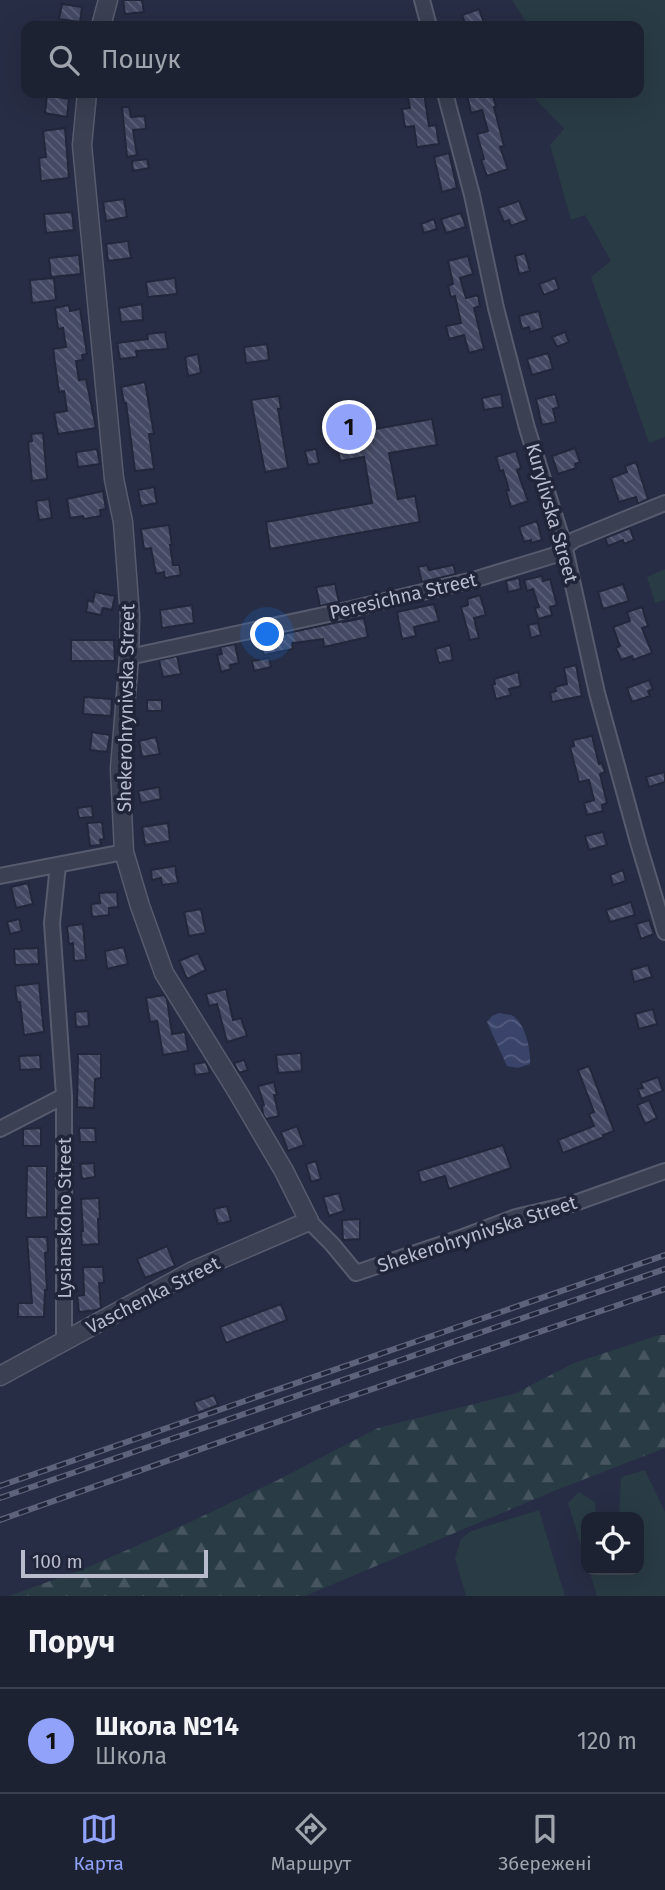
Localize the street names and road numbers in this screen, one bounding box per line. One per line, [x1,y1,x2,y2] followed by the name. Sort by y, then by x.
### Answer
[521,441,583,586] street label: Kurylivska Street
[327,568,479,624] street label: Peresichna Street
[113,603,139,812] street label: Shekerohrynivska Street
[53,1137,76,1299] street label: Lysianskoho Street
[374,1191,580,1277] street label: Shekerohrynivska Street
[82,1251,224,1339] street label: Vaschenka Street

